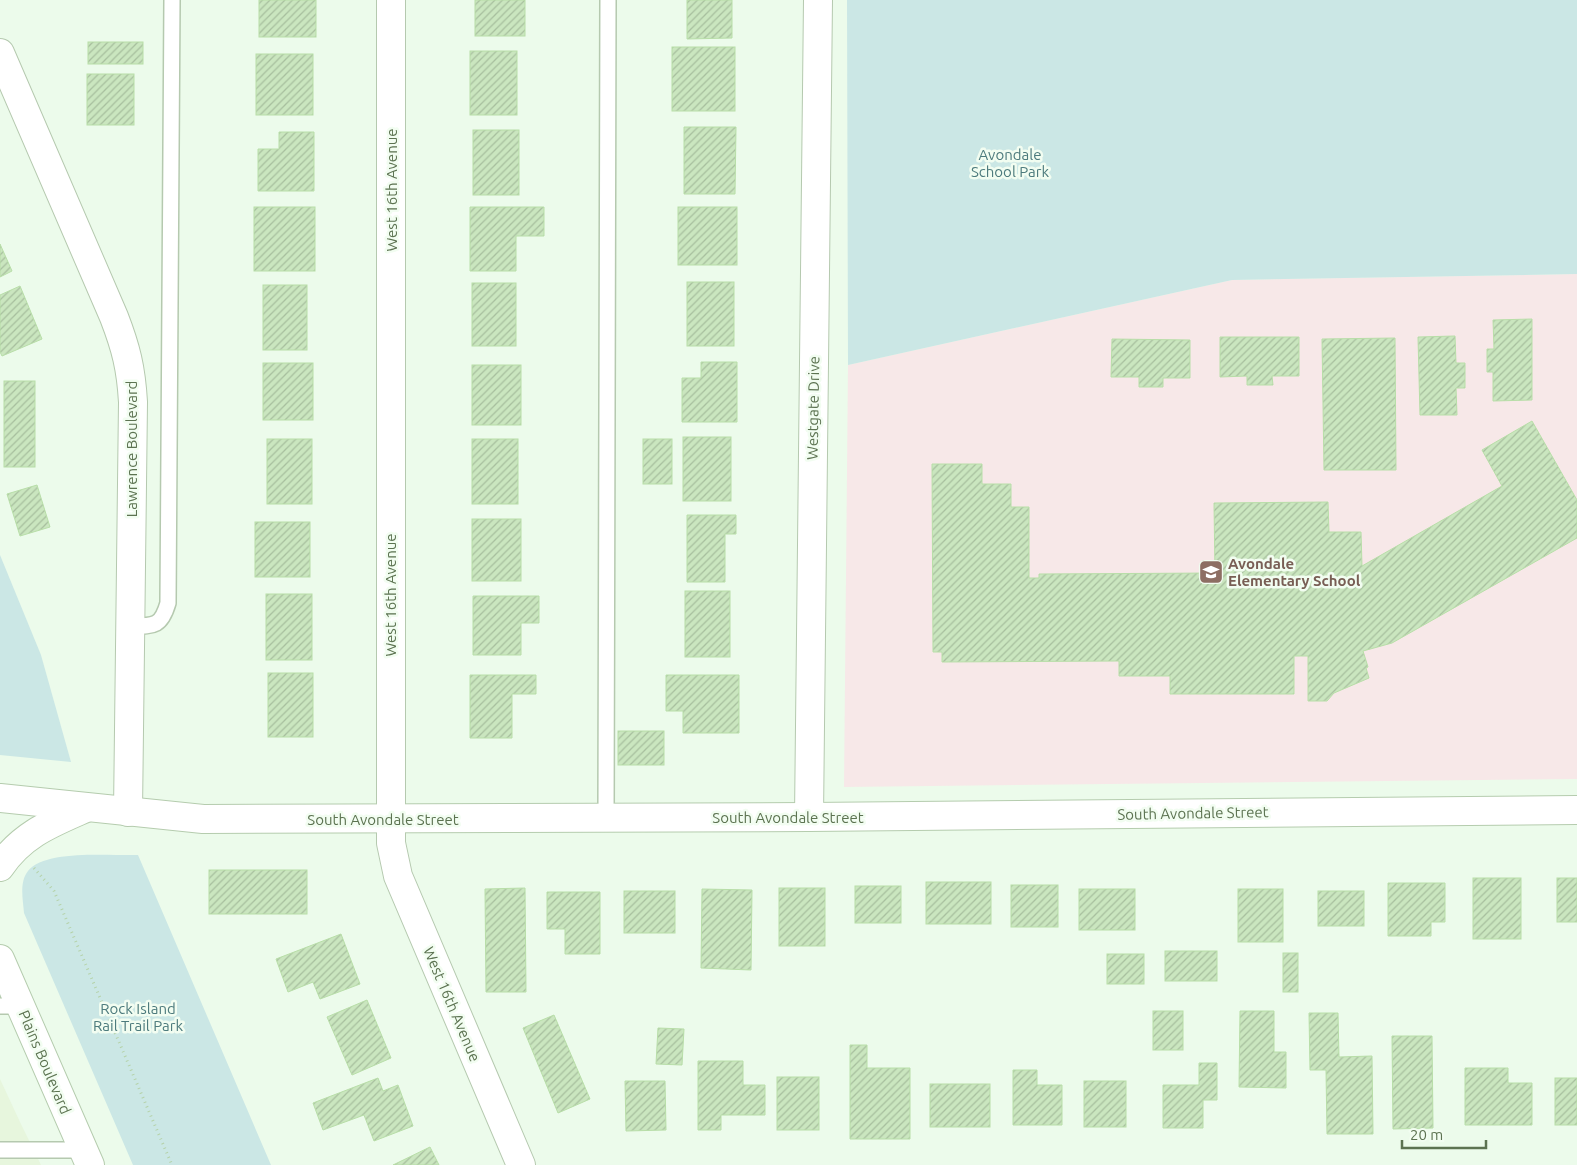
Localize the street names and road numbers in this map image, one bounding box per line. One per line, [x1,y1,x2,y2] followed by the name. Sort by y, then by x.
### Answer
[383,128,400,252] street label: West 16th Avenue
[804,356,822,460] street label: Westgate Drive
[123,381,140,517] street label: Lawrence Boulevard
[382,533,399,657] street label: West 16th Avenue
[1117,803,1269,823] street label: South Avondale Street
[712,809,864,826] street label: South Avondale Street
[307,811,459,828] street label: South Avondale Street
[420,944,484,1064] street label: West 16th Avenue
[15,1007,75,1117] street label: Plains Boulevard

